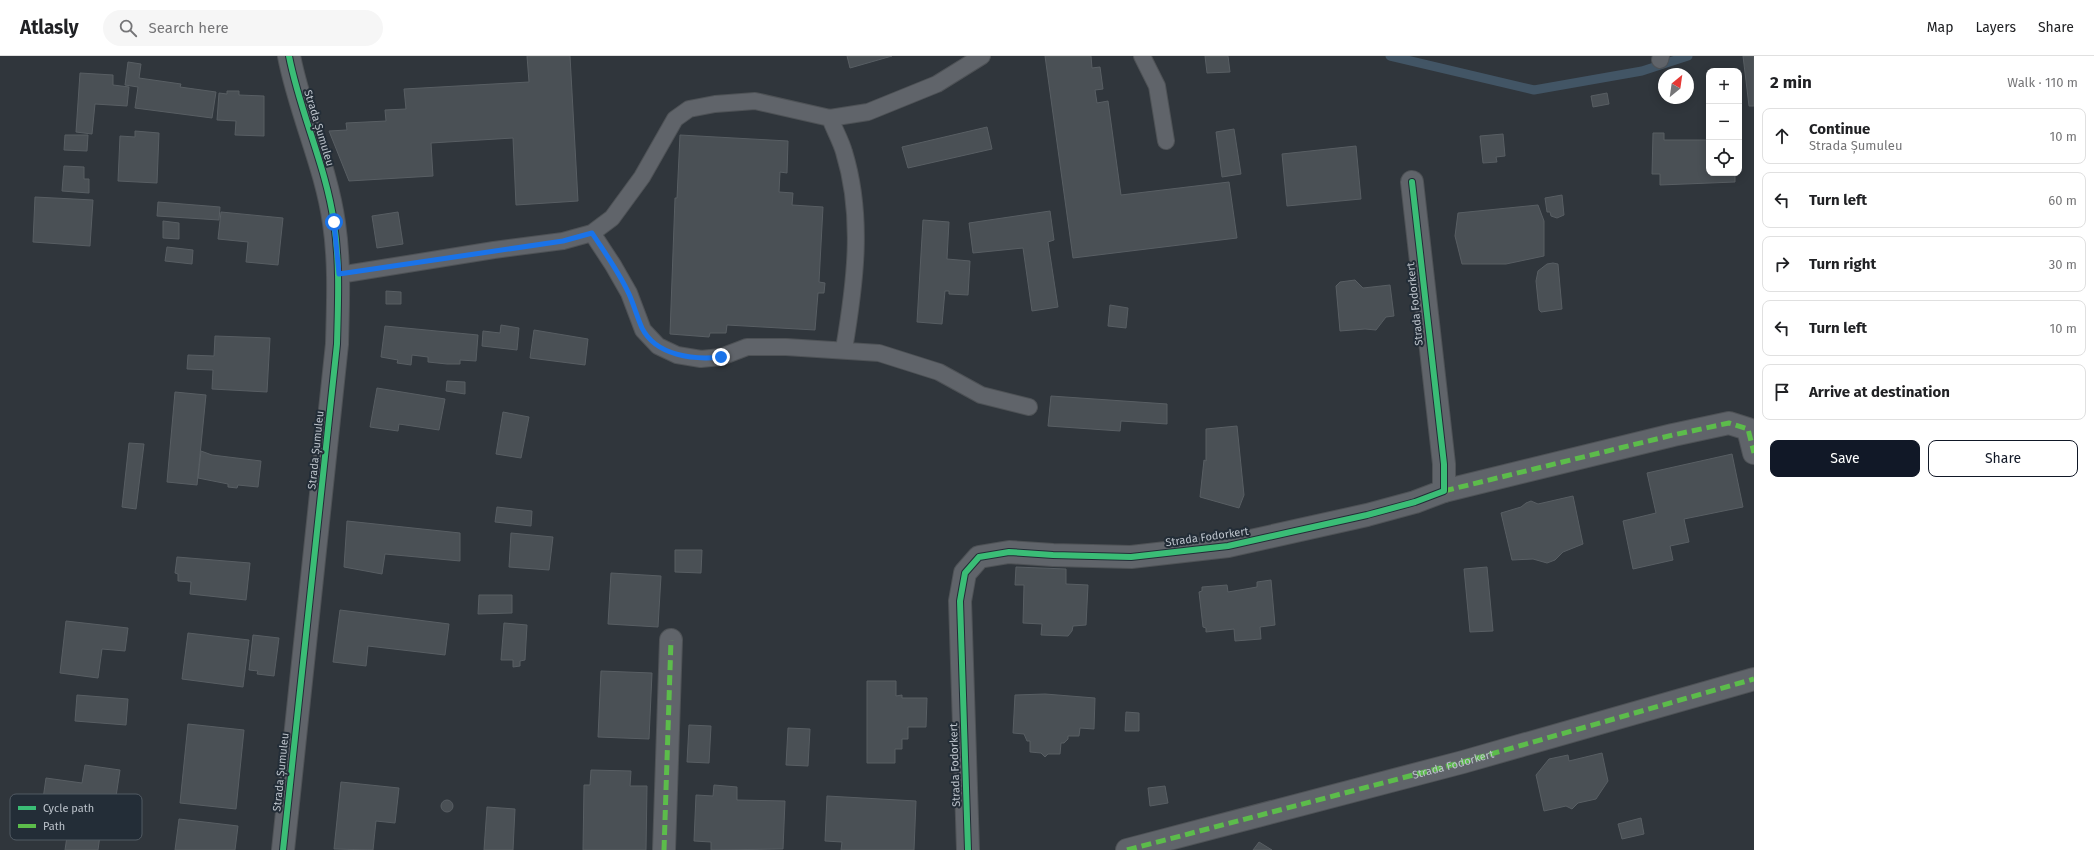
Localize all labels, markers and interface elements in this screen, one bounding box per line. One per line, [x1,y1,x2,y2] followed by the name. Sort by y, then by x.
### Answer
[103,10,383,46] search box
[20,16,79,39] text: Atlasly
[117,17,139,39] icon: search
[149,19,229,37] text: Search here
[1927,19,1953,36] text: Map
[1975,19,2016,36] text: Layers
[2038,19,2074,36] text: Share
[1658,68,1694,104] north arrow
[1706,68,1742,176] map controls
[1706,68,1742,104] button: +
[1770,72,1812,93] text: 2 min
[2007,75,2078,90] text: Walk · 110 m
[301,88,337,168] street label: Strada Șumuleu
[1706,104,1742,140] button: −
[1809,120,1870,138] text: Continue
[1771,125,1793,147] icon: ahead
[2050,129,2077,144] text: 10 m
[1809,138,1902,153] text: Strada Șumuleu
[1706,140,1742,176] button: locate
[1771,189,1793,211] icon: left
[1809,191,1867,209] text: Turn left
[2048,193,2077,208] text: 60 m
[325,213,343,231] route start
[1771,253,1793,275] icon: right
[1809,255,1876,273] text: Turn right
[2049,257,2077,272] text: 30 m
[1404,262,1426,346] street label: Strada Fodorkert
[1771,317,1793,339] icon: left
[1809,319,1867,337] text: Turn left
[2050,321,2077,336] text: 10 m
[712,348,730,366] route end
[1771,381,1793,403] icon: arrive
[1809,383,1950,401] text: Arrive at destination
[305,410,327,490] street label: Strada Șumuleu
[1770,440,1920,477] button: Save
[1928,440,2078,477] button: Share
[1165,525,1249,549] street label: Strada Fodorkert
[947,723,963,807] street label: Strada Fodorkert
[270,732,292,812] street label: Strada Șumuleu
[1411,747,1495,782] street label: Strada Fodorkert
[10,794,142,840] legend
[43,802,94,815] text: Cycle path
[43,820,65,833] text: Path

